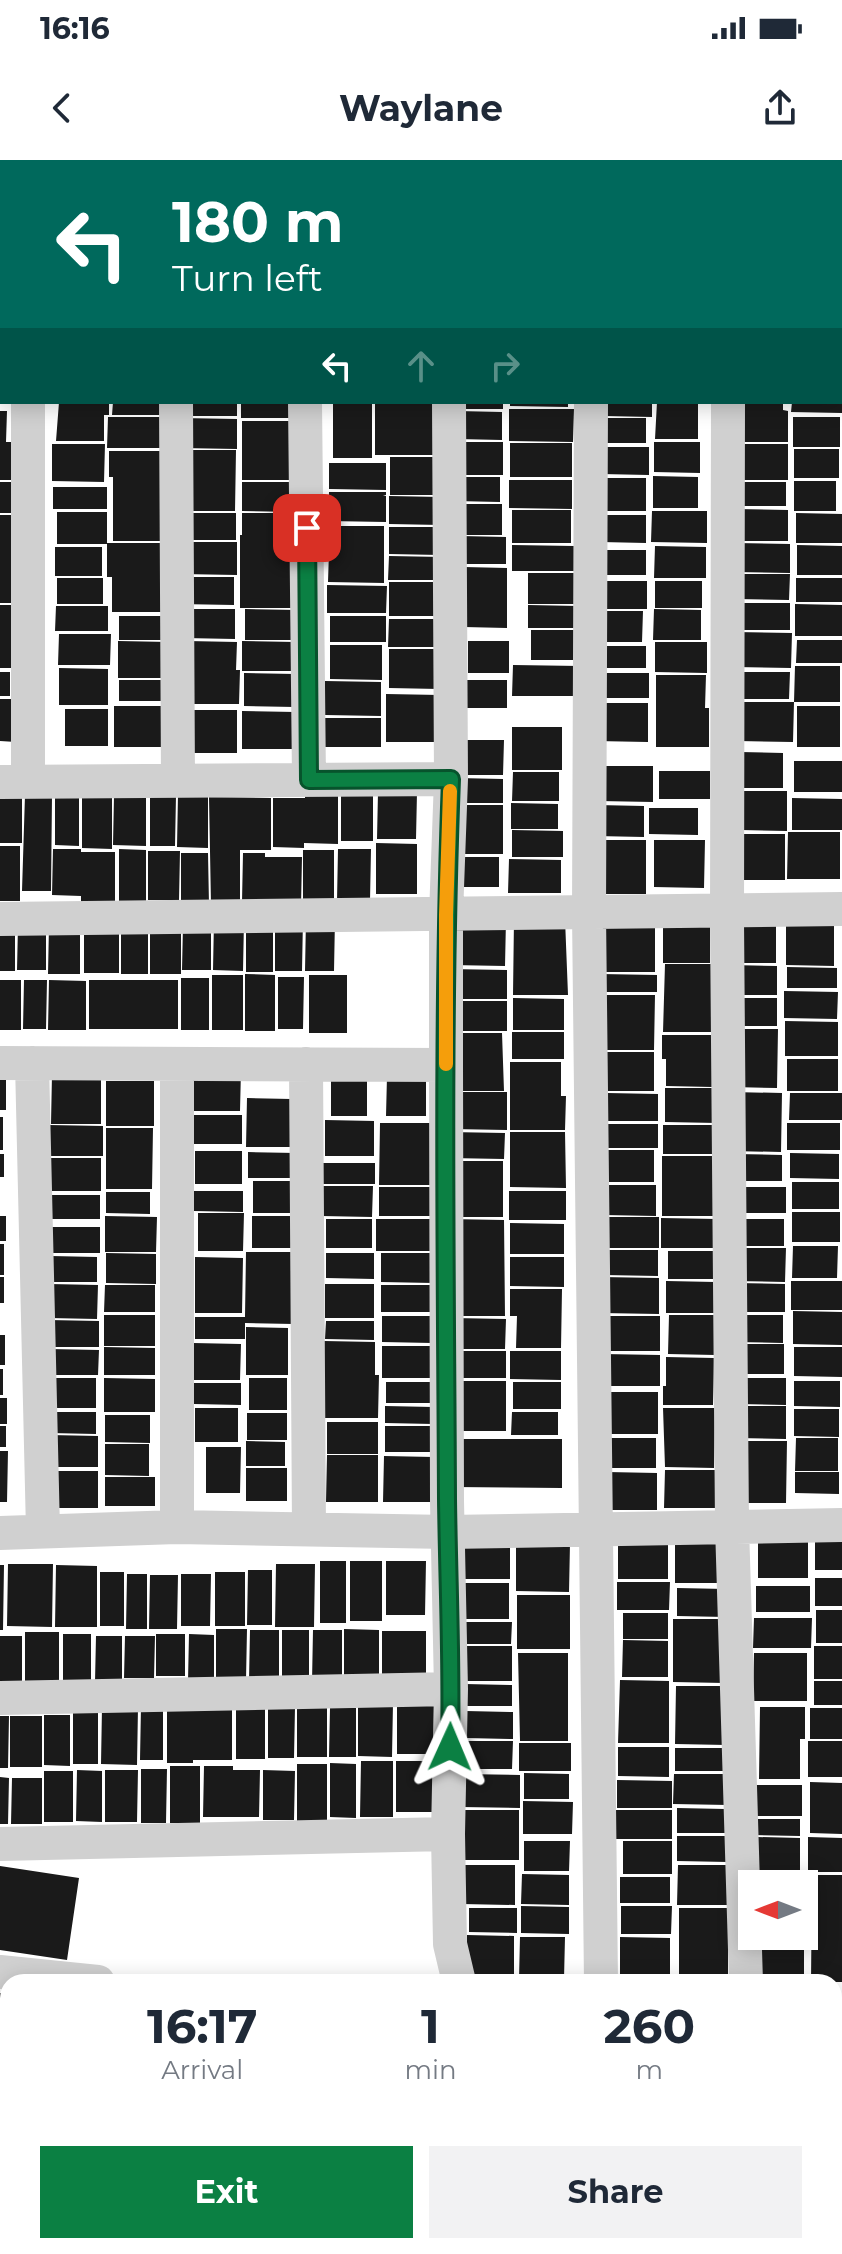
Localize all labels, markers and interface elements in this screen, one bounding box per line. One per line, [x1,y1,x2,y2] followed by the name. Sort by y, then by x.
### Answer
[40,10,110,47] text: 16:16
[40,86,84,130] icon: back
[339,86,503,130] text: Waylane
[758,86,802,130] icon: share
[172,188,344,256] text: 180 m
[40,192,144,296] icon: left
[172,256,323,300] text: Turn left
[315,344,359,388] icon: left
[399,344,443,388] icon: ahead
[483,344,527,388] icon: right
[273,494,341,562] pin
[285,506,329,550] icon: arrive
[408,1705,492,1789] position arrow
[738,1870,818,1950] north arrow
[738,1870,818,1950] map controls
[147,1997,257,2055] text: 16:17
[421,1997,440,2055] text: 1
[604,1997,695,2055] text: 260
[161,2054,243,2086] text: Arrival
[404,2054,457,2086] text: min
[635,2054,663,2086] text: m
[40,2146,413,2238] button: Exit
[429,2146,802,2238] button: Share

